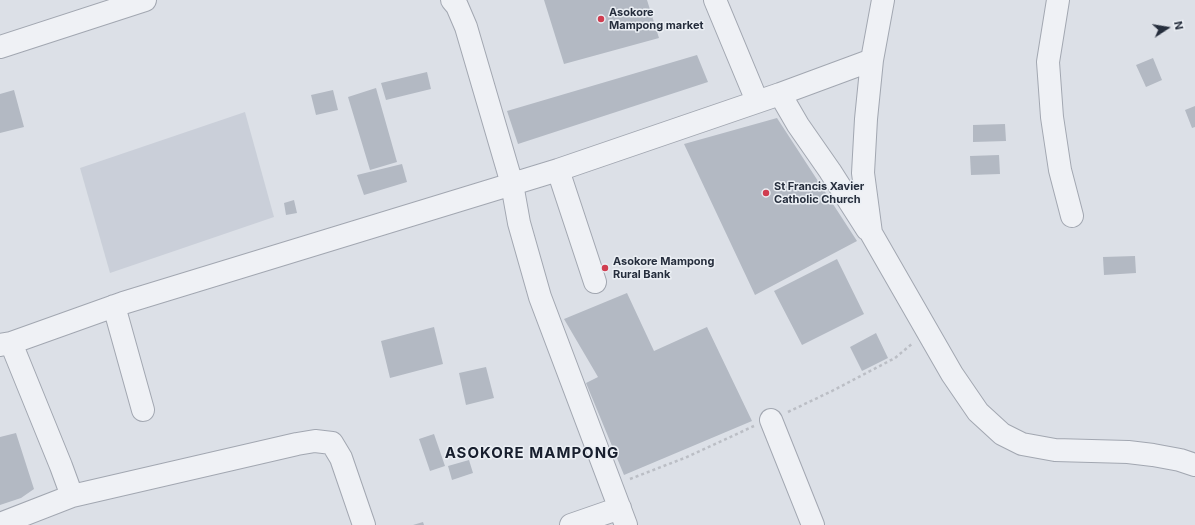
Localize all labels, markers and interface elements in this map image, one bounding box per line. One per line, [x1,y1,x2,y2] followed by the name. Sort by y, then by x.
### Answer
[609,6,704,32] place label: Asokore Mampong market
[1147,8,1187,48] north arrow
[596,14,606,24] marker: Asokore Mampong market
[1171,20,1186,31] text: N
[774,180,864,206] place label: St Francis Xavier Catholic Church
[761,188,771,198] marker: St Francis Xavier Catholic Church
[613,255,714,281] place label: Asokore Mampong Rural Bank
[600,263,610,273] marker: Asokore Mampong Rural Bank
[445,444,619,462] district label: ASOKORE MAMPONG

